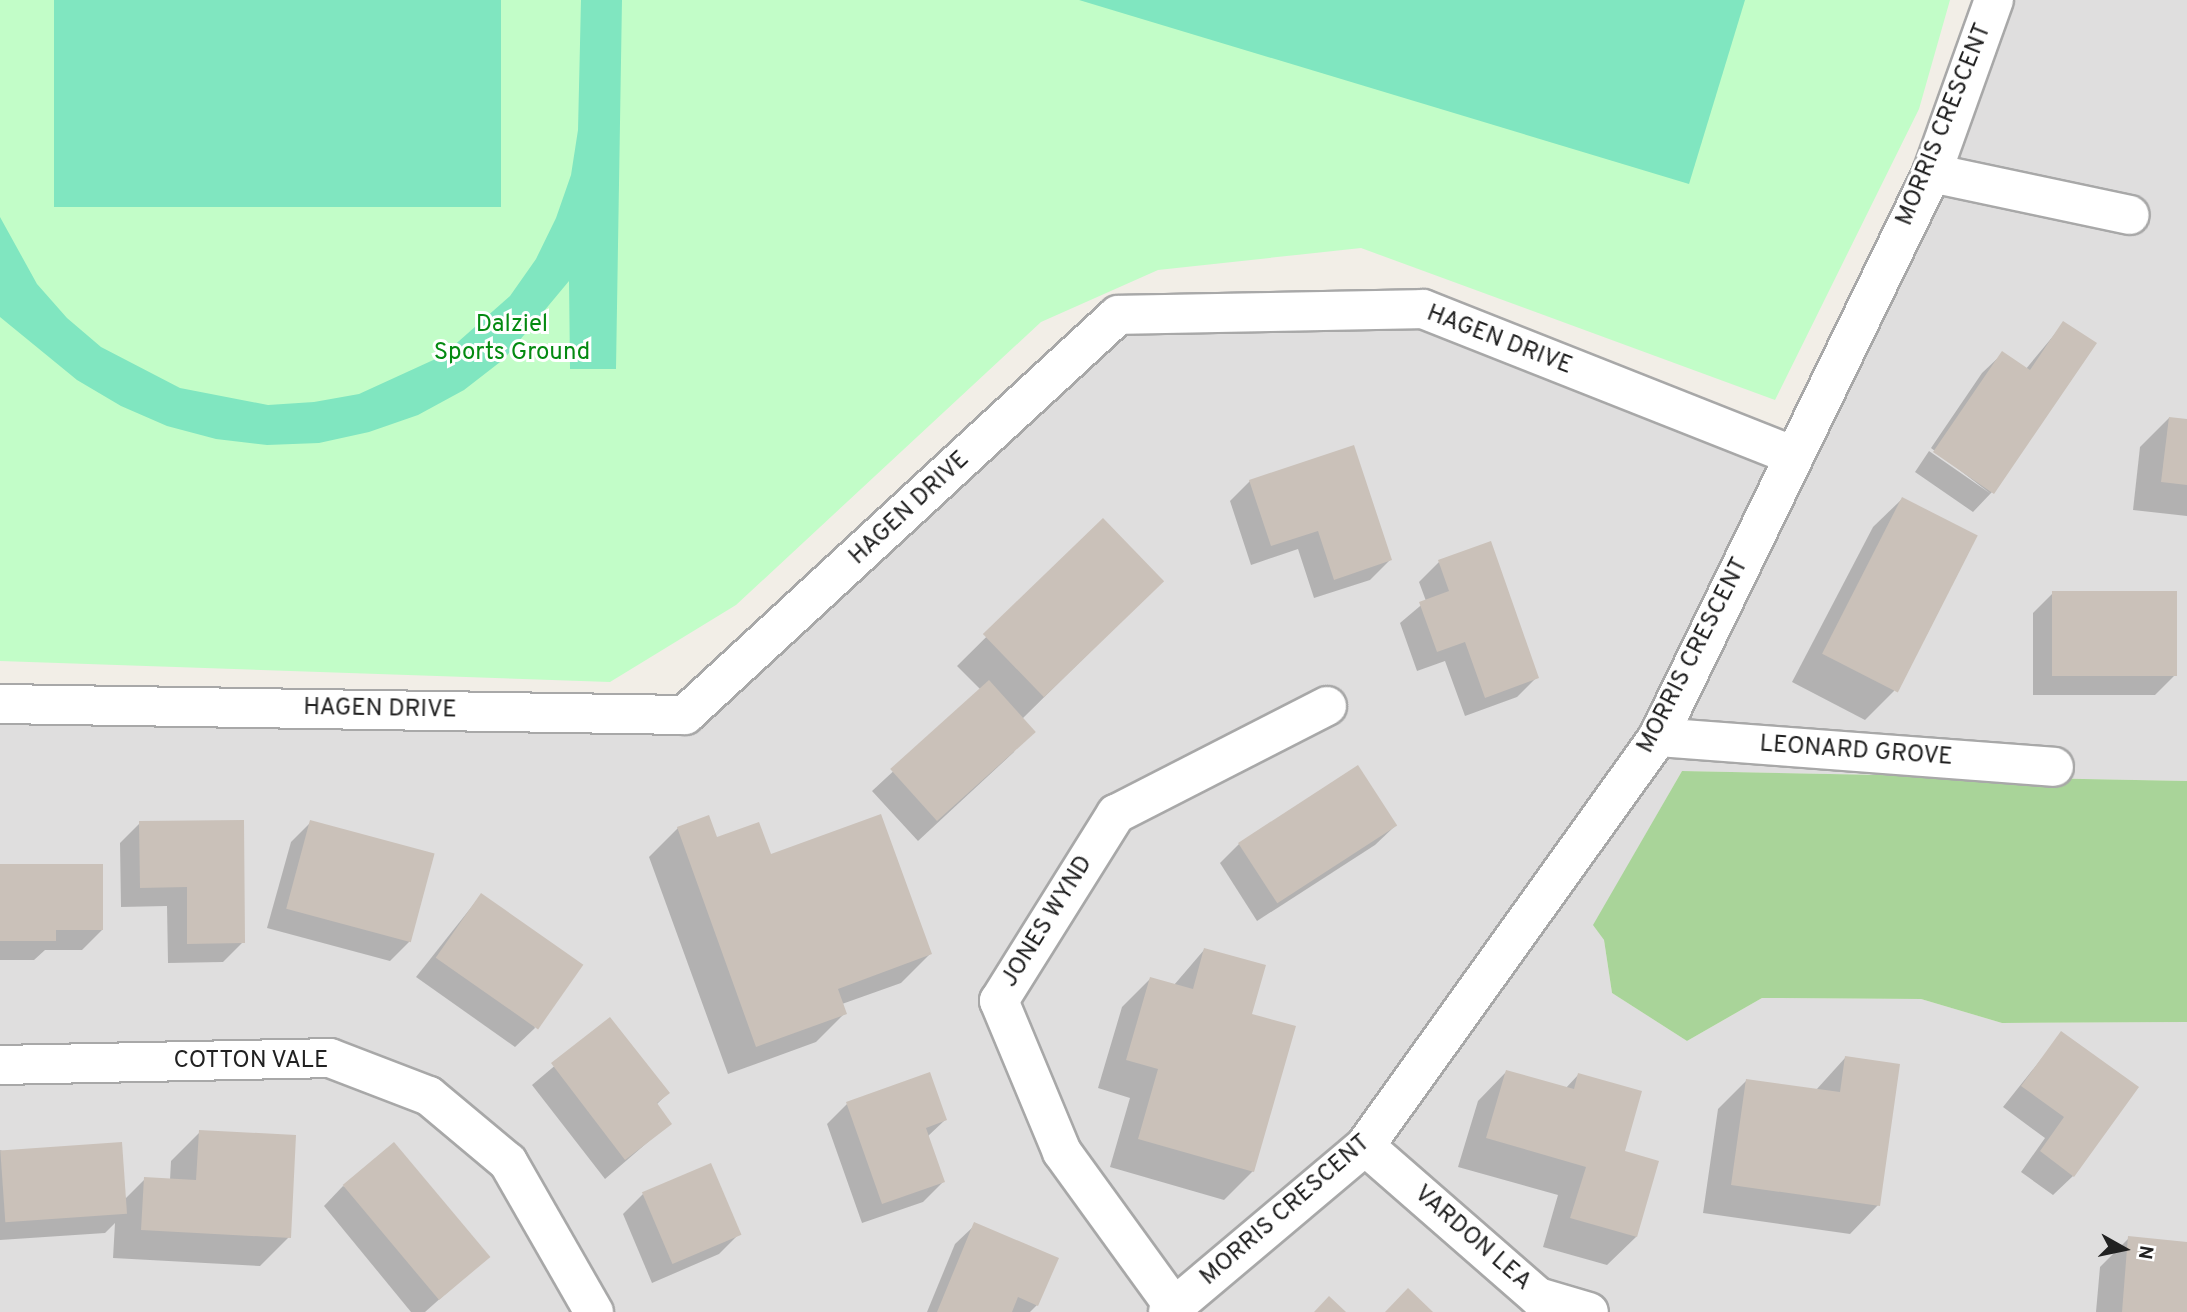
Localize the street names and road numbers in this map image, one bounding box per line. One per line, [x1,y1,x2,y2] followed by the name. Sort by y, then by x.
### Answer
[1891,20,1999,230] street label: MORRIS CRESCENT
[1422,300,1576,382] street label: HAGEN DRIVE
[844,446,976,572] street label: HAGEN DRIVE
[1632,553,1756,759] street label: MORRIS CRESCENT
[303,694,457,726] street label: HAGEN DRIVE
[1758,731,1954,773] street label: LEONARD GROVE
[996,851,1100,993] street label: JONES WYND
[173,1048,329,1076] street label: COTTON VALE
[1195,1129,1377,1293] street label: MORRIS CRESCENT
[1407,1180,1537,1298] street label: VARDON LEA

